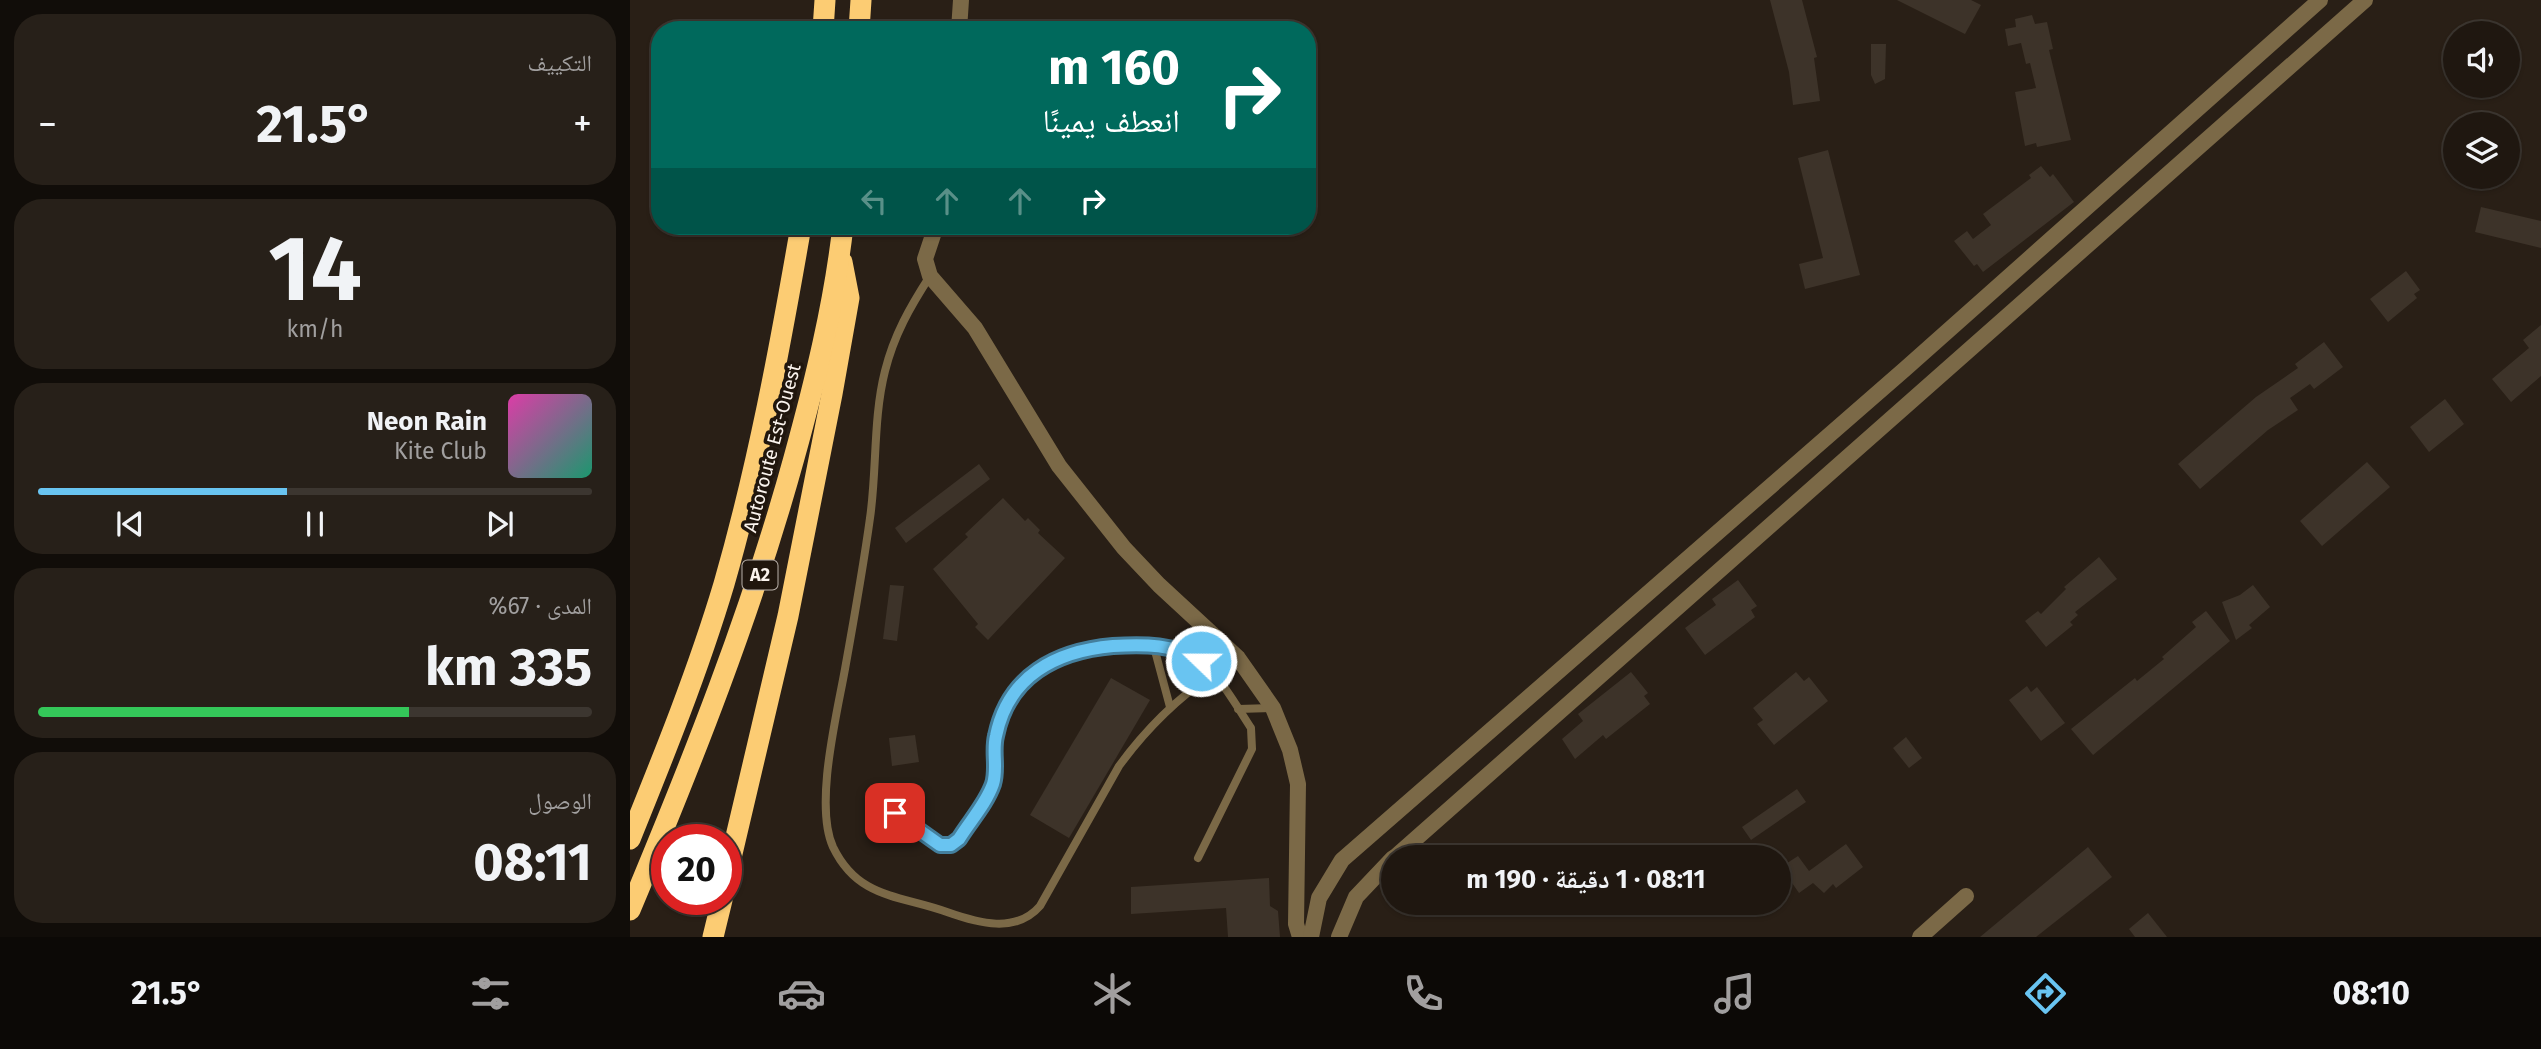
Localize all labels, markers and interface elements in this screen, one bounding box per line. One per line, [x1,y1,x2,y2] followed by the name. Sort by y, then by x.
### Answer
[2443,21,2520,189] map controls
[2443,21,2520,98] button: sound
[1048,38,1180,97] text: 160 m
[527,49,592,77] text: التكييف
[1204,49,1295,140] icon: right
[256,93,374,156] text: 21.5°
[38,101,57,147] text: −
[573,101,592,147] text: +
[1042,102,1180,140] text: انعطف يمينًا
[2443,112,2520,189] button: layers
[855,182,893,220] icon: left
[928,182,966,220] icon: ahead
[1001,182,1039,220] icon: ahead
[1074,182,1112,220] icon: right
[268,215,362,324] text: 14
[287,315,343,343] text: km/h
[738,361,806,535] street label: Autoroute Est-Ouest
[367,406,487,437] text: Neon Rain
[394,437,487,465] text: Kite Club
[111,505,149,543] icon: previous
[296,505,334,543] icon: pause
[481,505,519,543] icon: next
[743,560,778,590] road number: A2
[488,592,592,620] text: المدى · 67%
[1164,624,1238,698] position arrow
[425,636,592,699] text: 335 km
[865,783,925,843] pin
[528,787,592,815] text: الوصول
[876,794,914,832] icon: arrive
[651,824,742,915] speed limit sign: 20
[473,831,592,894] text: 08:11
[1466,864,1706,895] text: 08:11 · 1 دقيقة · 190 m
[466,969,515,1018] icon: filters
[777,969,826,1018] icon: car
[1088,969,1137,1018] icon: climate
[1399,969,1448,1018] icon: phone
[1710,969,1759,1018] icon: music
[2021,969,2070,1018] icon: directions
[131,974,203,1012] text: 21.5°
[2332,974,2410,1012] text: 08:10

